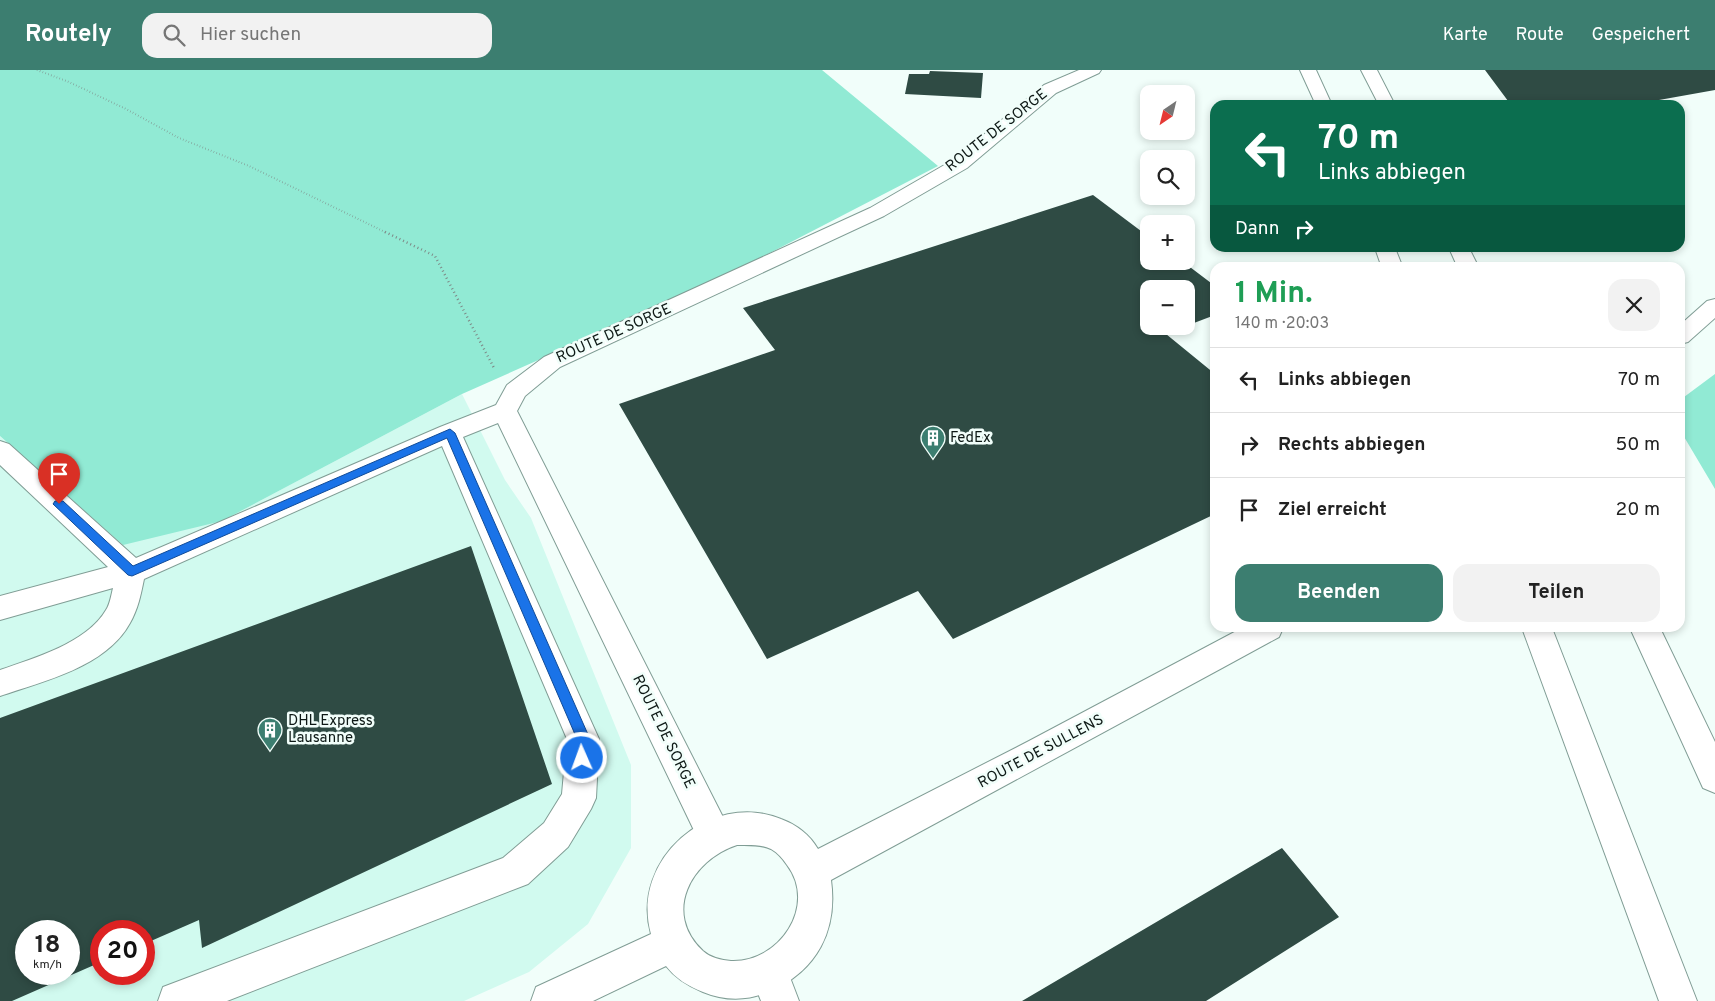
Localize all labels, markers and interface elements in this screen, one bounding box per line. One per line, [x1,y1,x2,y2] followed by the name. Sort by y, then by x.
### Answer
[142,13,492,58] search box
[25,20,112,50] text: Routely
[160,21,188,49] icon: search
[200,23,301,47] text: Hier suchen
[1443,24,1488,47] text: Karte
[1516,24,1564,47] text: Route
[1592,24,1690,47] text: Gespeichert
[942,85,1052,177] street label: ROUTE DE SORGE
[1140,85,1195,140] north arrow
[1140,85,1195,335] map controls
[1318,117,1399,161] text: 70 m
[1235,120,1300,185] icon: left
[1140,150,1195,205] button: search
[1318,160,1466,187] text: Links abbiegen
[1140,215,1195,270] button: +
[1290,215,1318,243] icon: right
[1235,217,1280,241] text: Dann
[1235,276,1313,313] text: 1 Min.
[1608,279,1660,331] button: close
[1140,280,1195,335] button: −
[553,300,675,368] street label: ROUTE DE SORGE
[1235,314,1329,334] text: 140 m · 20:03
[1235,366,1263,394] icon: left
[1278,368,1411,392] text: Links abbiegen
[1618,368,1660,392] text: 70 m
[920,425,946,459] building icon: FedEx
[950,429,991,448] place label: FedEx
[1235,431,1263,459] icon: right
[1278,433,1426,457] text: Rechts abbiegen
[1615,433,1660,457] text: 50 m
[38,453,80,504] pin
[45,460,73,488] icon: arrive
[1235,496,1263,524] icon: arrive
[1278,498,1387,522] text: Ziel erreicht
[1616,498,1660,522] text: 20 m
[1235,564,1443,622] button: Beenden
[1453,564,1660,622] button: Teilen
[627,672,699,792] street label: ROUTE DE SORGE
[975,711,1107,793] street label: ROUTE DE SULLENS
[288,712,373,748] place label: DHL Express Lausanne
[257,717,283,751] building icon: DHL Express Lausanne
[555,731,607,783] position arrow
[90,920,155,985] speed limit sign: 20
[35,930,60,962] text: 18
[33,957,62,973] text: km/h

